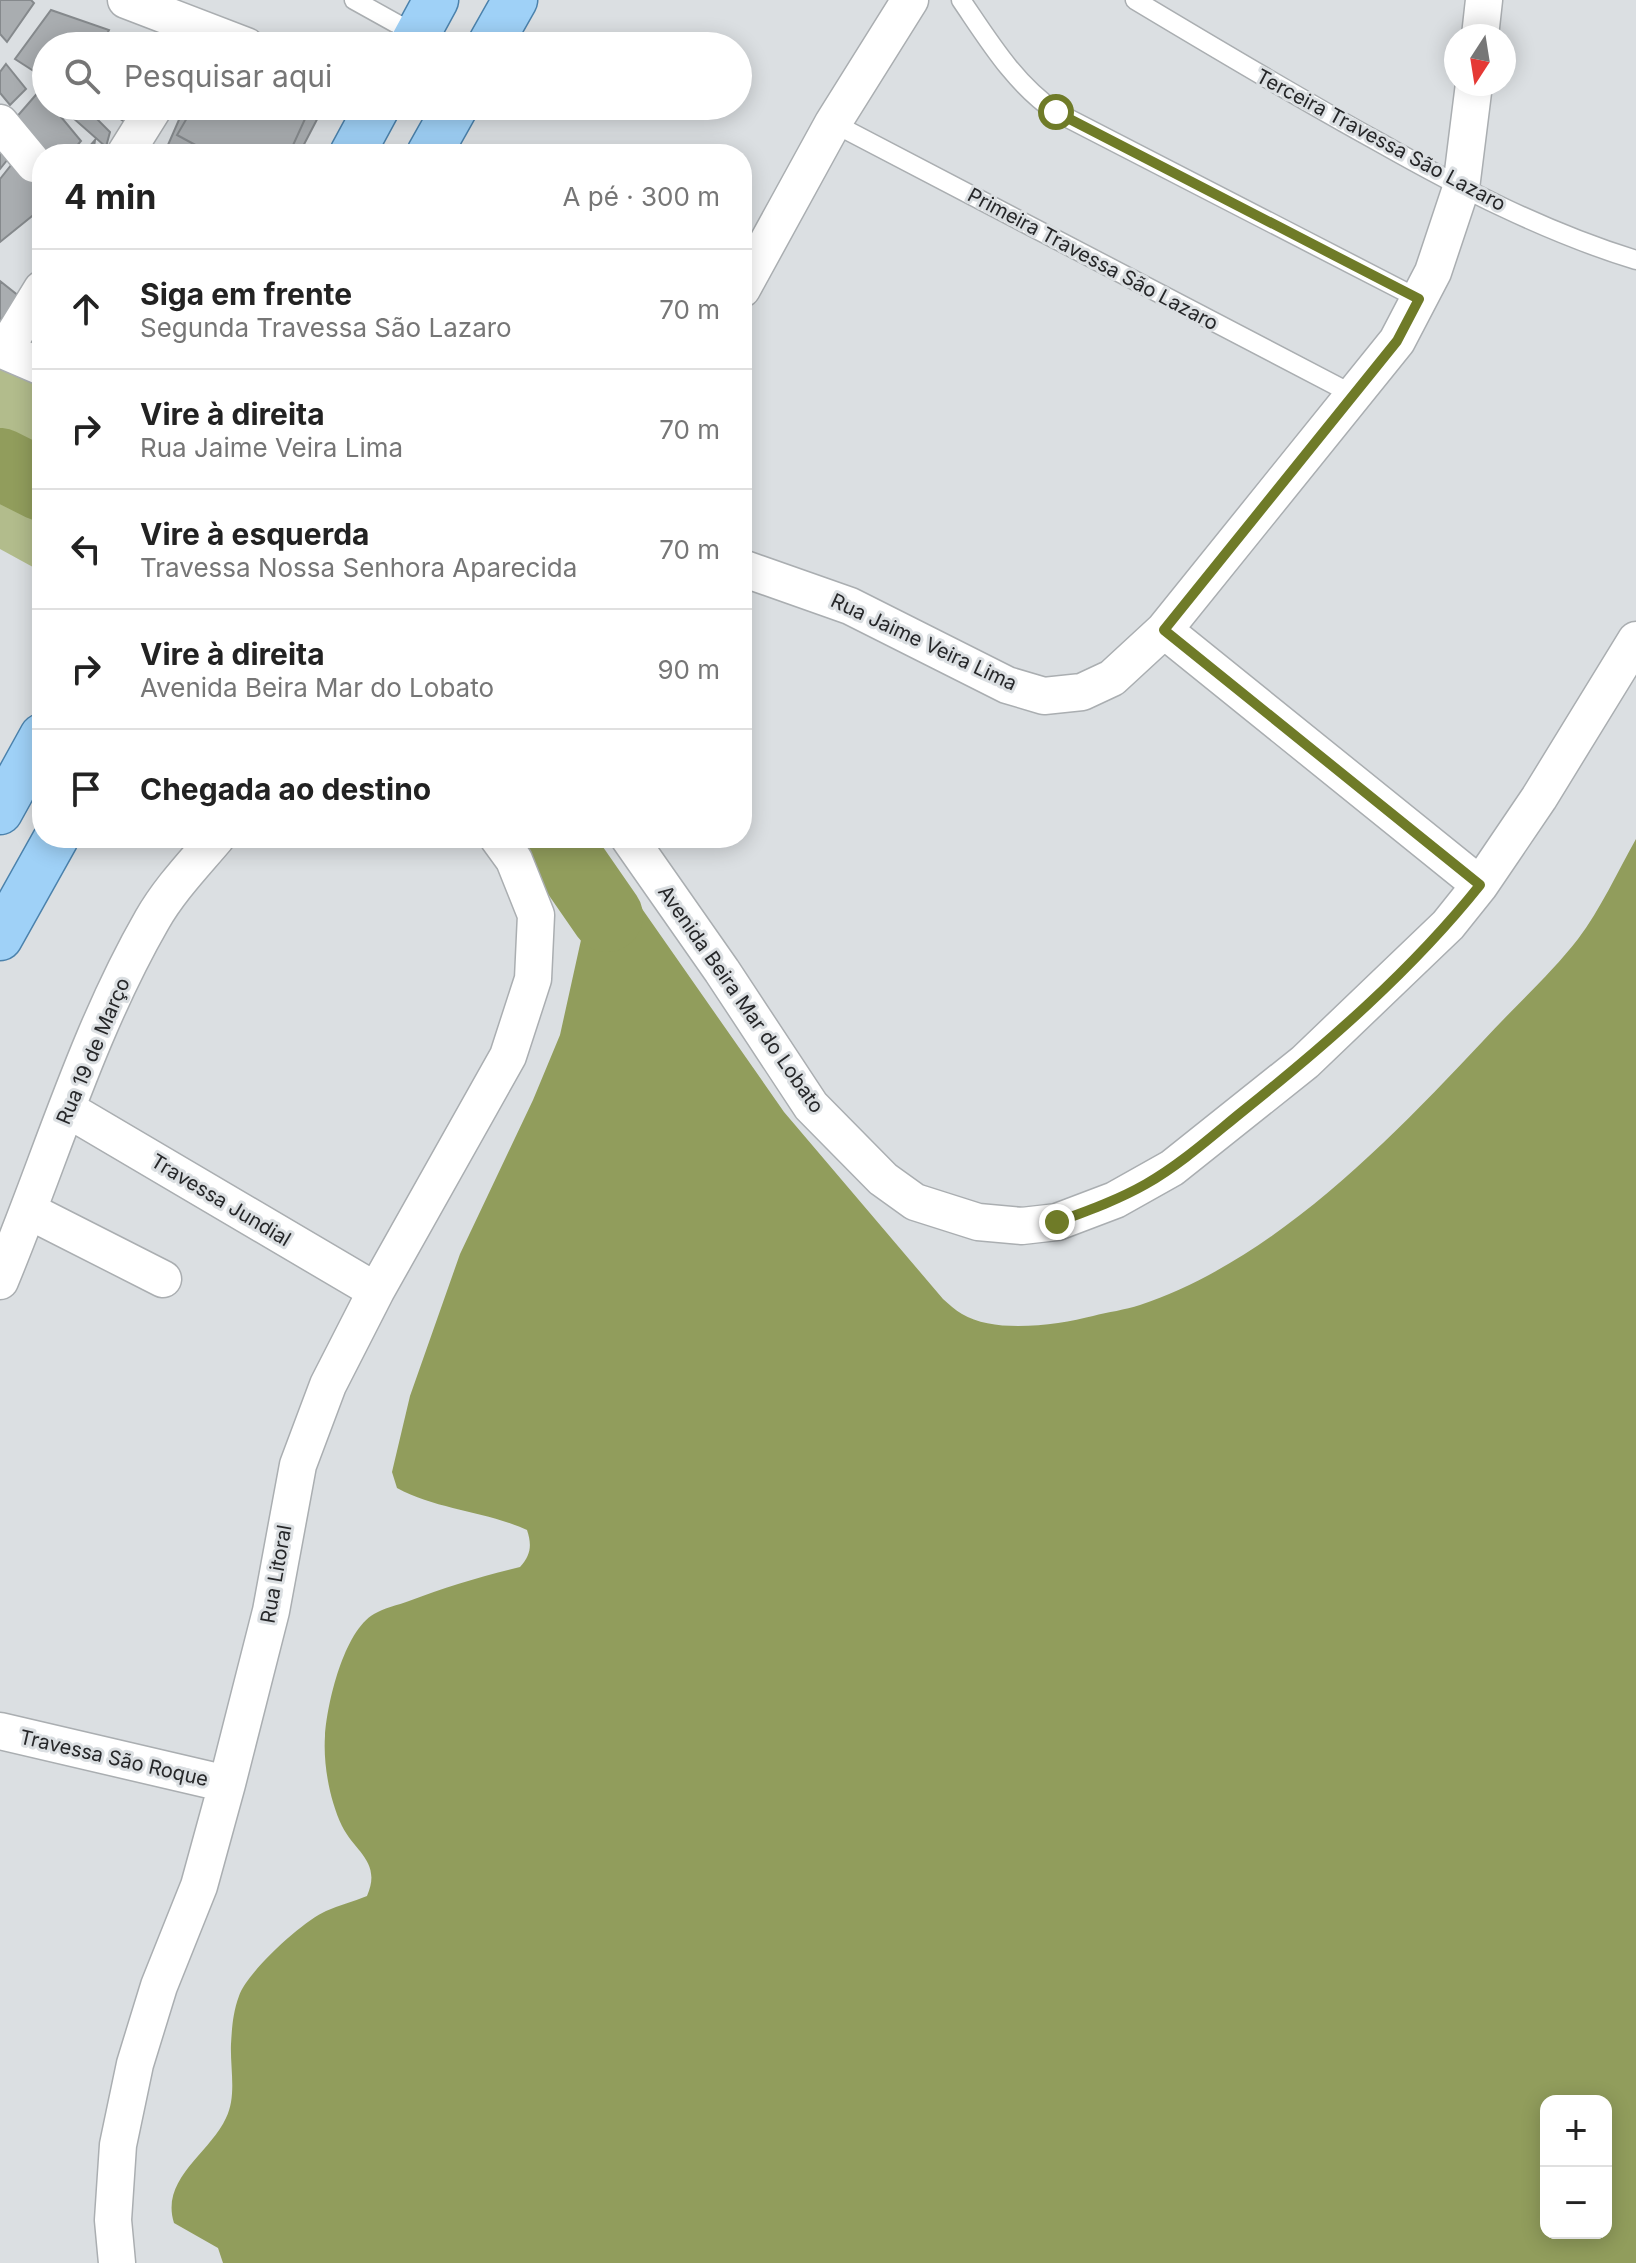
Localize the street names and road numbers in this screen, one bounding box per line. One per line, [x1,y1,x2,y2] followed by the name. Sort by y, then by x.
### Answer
[1252,64,1510,216] street label: Terceira Travessa São Lazaro
[964,183,1222,335] street label: Primeira Travessa São Lazaro
[827,588,1021,696] street label: Rua Jaime Veira Lima
[653,881,829,1117] street label: Avenida Beira Mar do Lobato
[51,974,135,1128] street label: Rua 19 de Março
[147,1149,295,1251] street label: Travessa Jundial
[256,1523,296,1625] street label: Rua Litoral
[17,1725,211,1791] street label: Travessa São Roque

